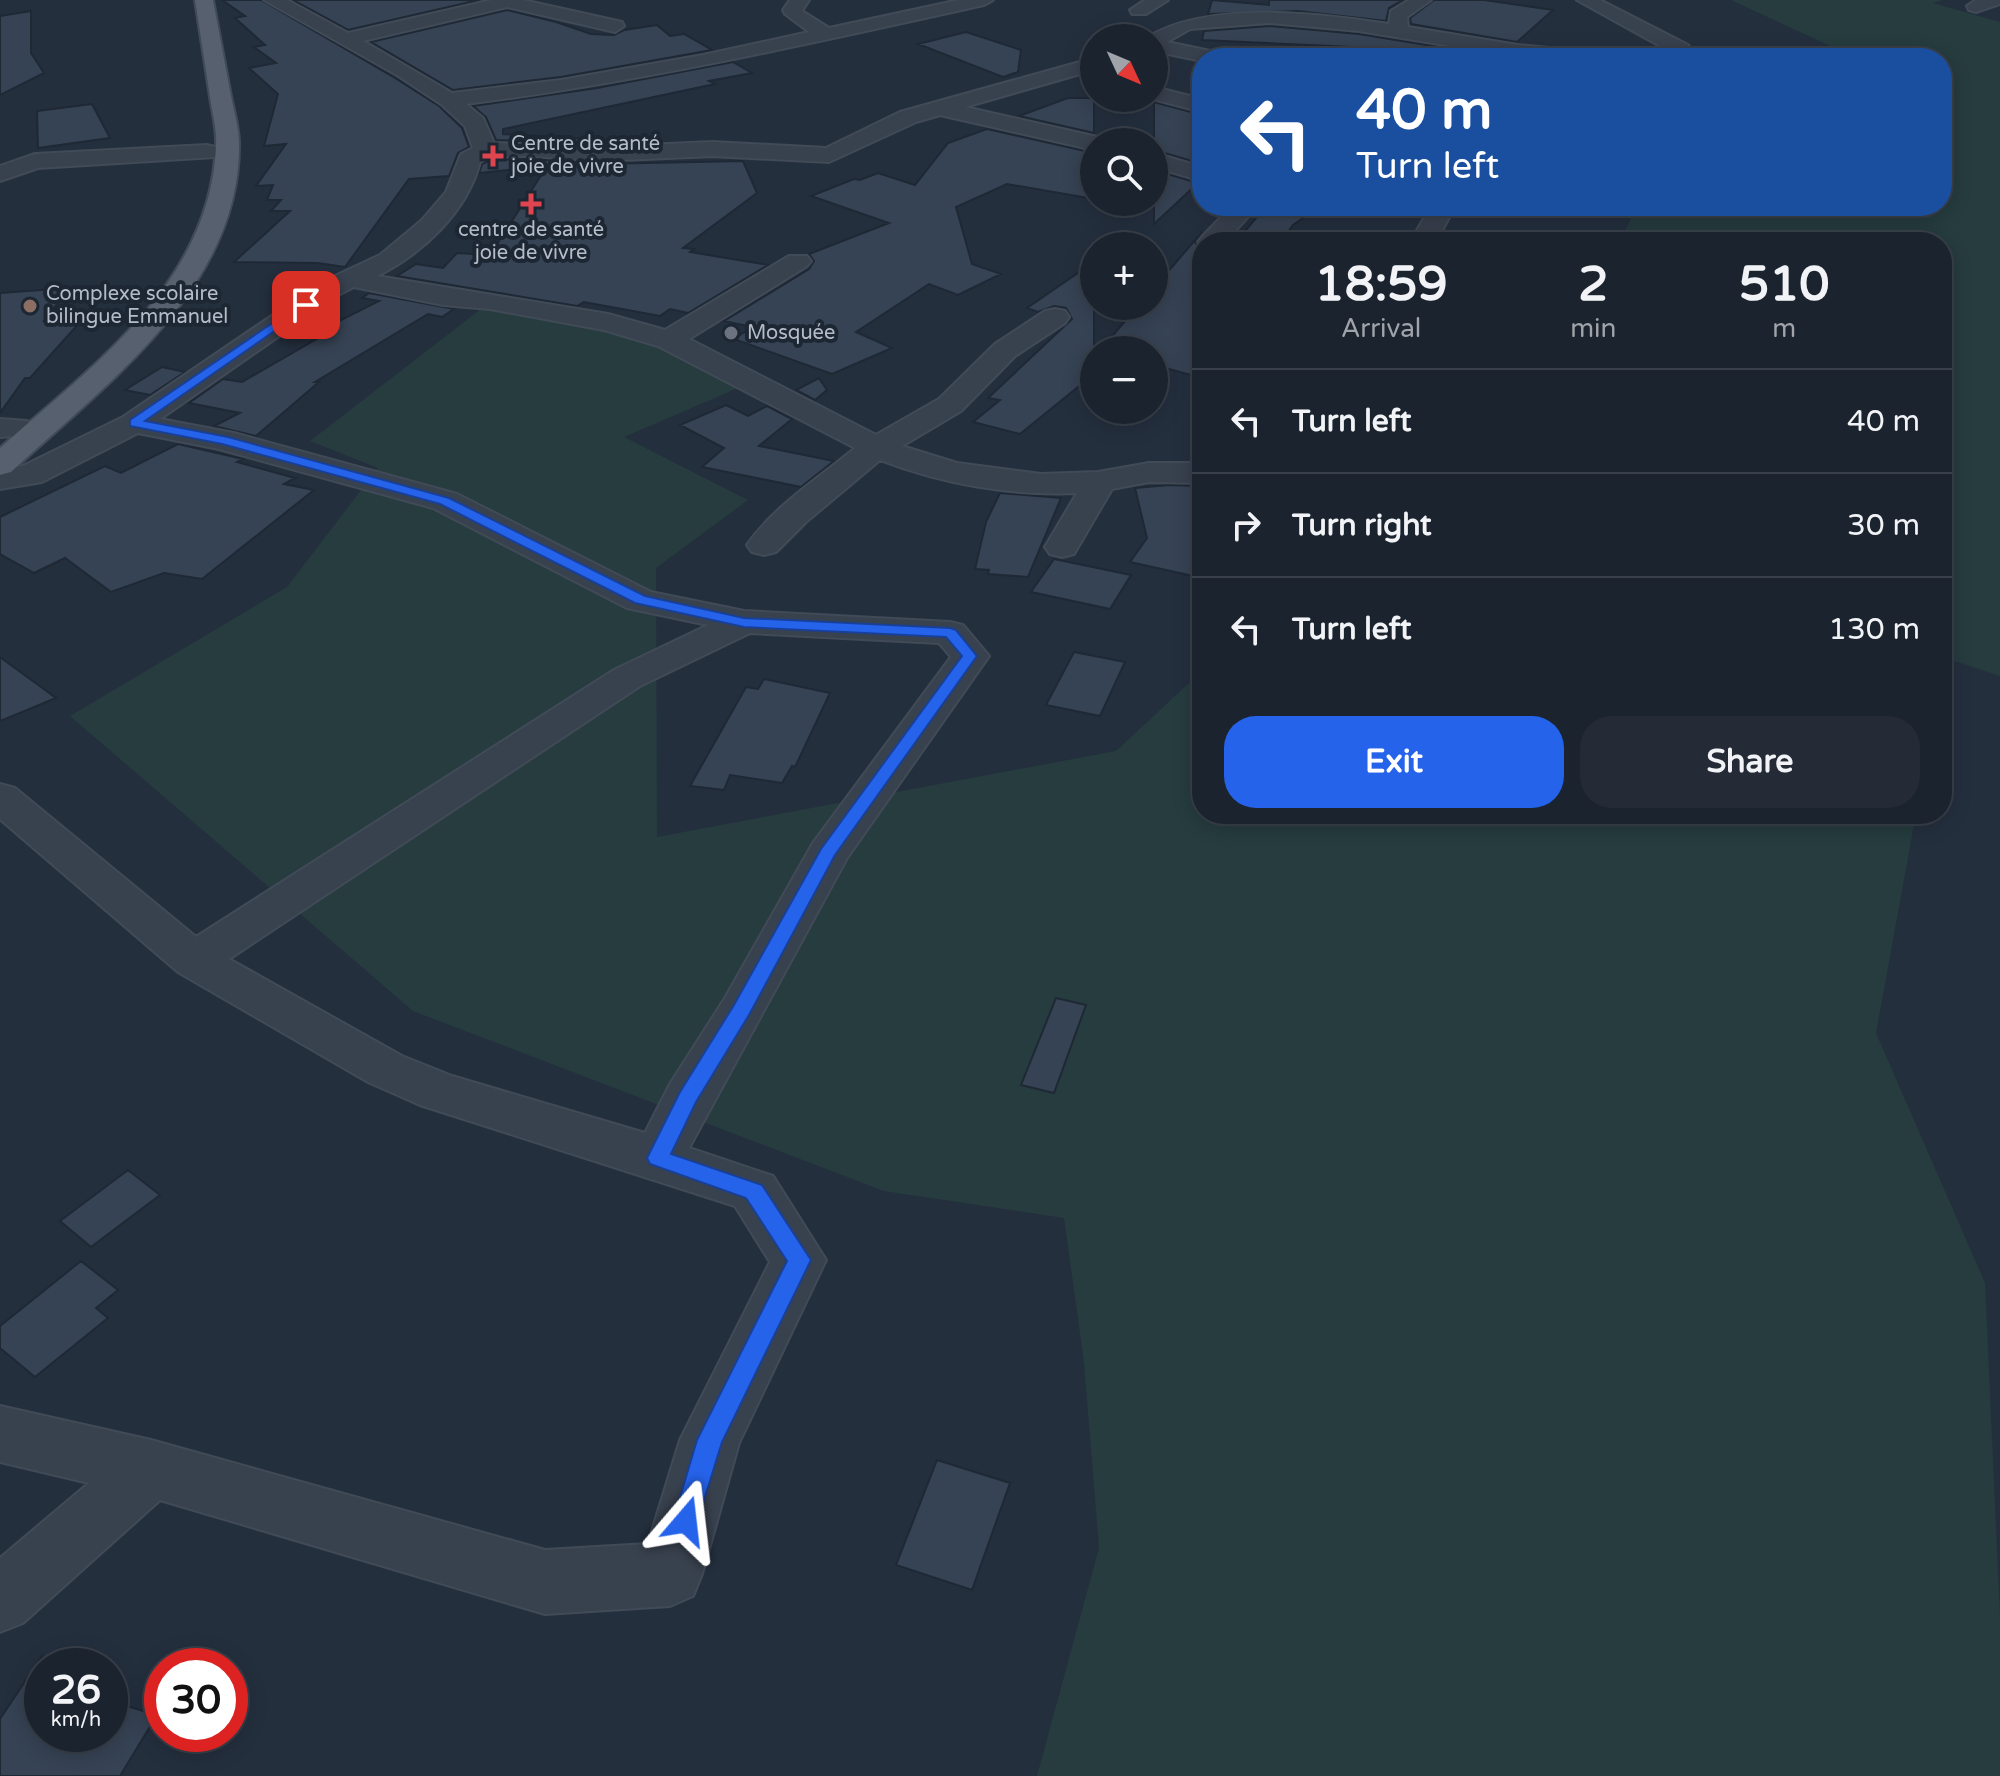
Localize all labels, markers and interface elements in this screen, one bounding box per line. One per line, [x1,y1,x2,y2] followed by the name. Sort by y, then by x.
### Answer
[1080,24,1168,112] north arrow
[1080,24,1168,424] map controls
[1356,77,1492,144] text: 40 m
[1224,80,1328,184] icon: left
[1080,128,1168,216] button: search
[510,132,660,179] place label: Centre de santé joie de vivre
[482,145,504,167] marker: Centre de santé joie de vivre
[1356,145,1499,188] text: Turn left
[520,193,542,215] marker: centre de santé joie de vivre
[458,218,604,265] place label: centre de santé joie de vivre
[1080,232,1168,320] button: +
[1315,256,1448,314] text: 18:59
[1578,256,1608,314] text: 2
[1739,256,1829,314] text: 510
[272,271,340,339] pin
[46,282,228,329] place label: Complexe scolaire bilingue Emmanuel
[284,283,328,327] icon: arrive
[21,297,39,315] marker: Complexe scolaire bilingue Emmanuel
[1341,313,1421,344] text: Arrival
[1570,313,1616,344] text: min
[1772,313,1796,344] text: m
[747,321,835,345] place label: Mosquée
[722,324,740,342] marker: Mosquée
[1080,336,1168,424] button: −
[1224,399,1268,443] icon: left
[1292,403,1411,440] text: Turn left
[1847,403,1920,440] text: 40 m
[1224,503,1268,547] icon: right
[1292,507,1432,544] text: Turn right
[1847,507,1920,544] text: 30 m
[1224,607,1268,651] icon: left
[1292,611,1411,648] text: Turn left
[1828,611,1920,648] text: 130 m
[1224,716,1564,808] button: Exit
[1580,716,1920,808] button: Share
[644,1479,728,1563] position arrow
[144,1648,248,1752] speed limit sign: 30
[51,1666,101,1714] text: 26
[51,1708,101,1732] text: km/h

